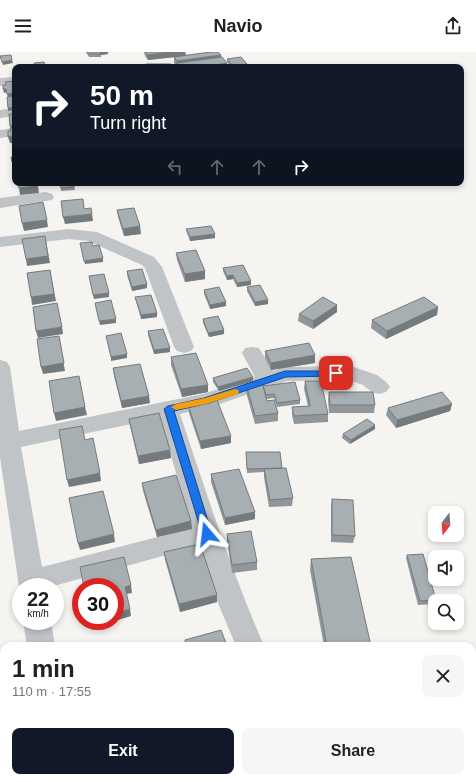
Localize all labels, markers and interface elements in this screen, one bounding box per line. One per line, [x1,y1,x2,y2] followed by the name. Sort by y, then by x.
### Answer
[12,15,34,37] icon: menu
[442,15,464,37] icon: share
[213,16,263,36] text: Navio
[24,80,76,132] icon: right
[90,80,154,111] text: 50 m
[90,113,166,133] text: Turn right
[164,156,186,178] icon: left
[206,156,228,178] icon: ahead
[248,156,270,178] icon: ahead
[290,156,312,178] icon: right
[319,356,353,390] pin
[325,362,347,384] icon: arrive
[428,506,464,542] north arrow
[428,506,464,630] map controls
[186,513,228,555] position arrow
[428,550,464,586] button: sound
[72,578,124,630] speed limit sign: 30
[27,588,49,610] text: 22
[428,594,464,630] button: search
[27,608,49,619] text: km/h
[12,655,75,682] text: 1 min
[422,655,464,697] button: close
[12,684,91,699] text: 110 m · 17:55
[12,728,234,774] button: Exit
[242,728,464,774] button: Share

